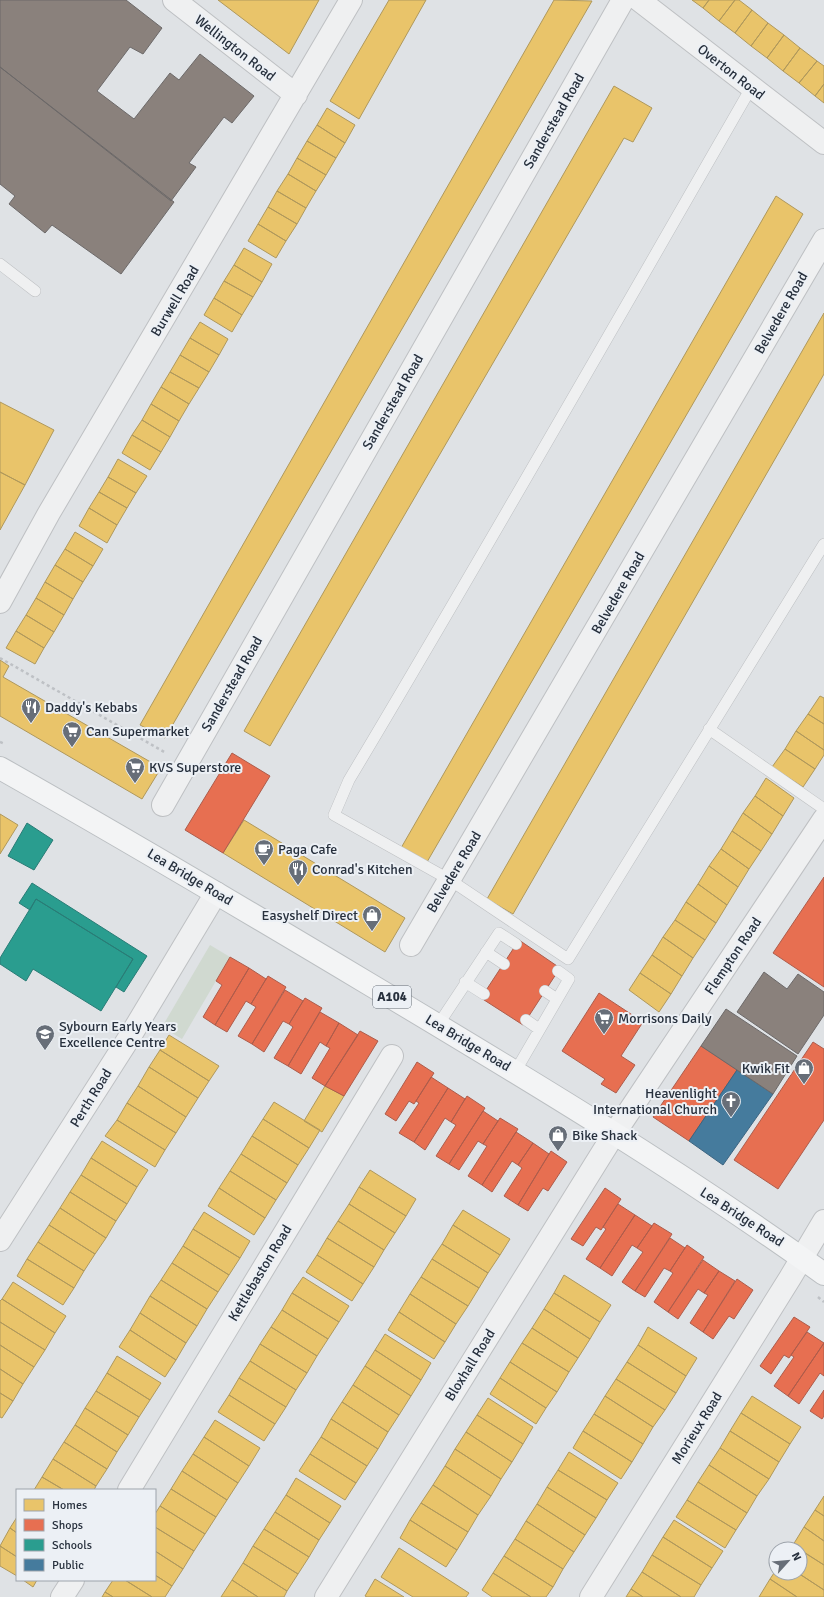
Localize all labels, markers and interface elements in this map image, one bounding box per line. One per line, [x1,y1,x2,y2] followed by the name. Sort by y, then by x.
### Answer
[191,11,279,85] street label: Wellington Road
[694,40,768,104] street label: Overton Road
[520,70,588,172] street label: Sanderstead Road
[147,262,203,340] street label: Burwell Road
[751,269,811,357] street label: Belvedere Road
[359,351,427,453] street label: Sanderstead Road
[588,549,648,637] street label: Belvedere Road
[198,633,266,735] street label: Sanderstead Road
[20,696,42,724] restaurant icon: Daddy's Kebabs
[45,699,138,716] place label: Daddy's Kebabs
[61,720,83,748] supermarket icon: Can Supermarket
[86,723,189,740] place label: Can Supermarket
[124,756,146,784] supermarket icon: KVS Superstore
[149,759,241,776] place label: KVS Superstore
[423,828,485,916] street label: Belvedere Road
[253,838,275,866] cafe icon: Paga Cafe
[278,841,337,858] place label: Paga Cafe
[144,845,236,909] street label: Lea Bridge Road
[287,858,309,886] restaurant icon: Conrad's Kitchen
[312,861,413,878] place label: Conrad's Kitchen
[361,904,383,932] shop icon: Easyshelf Direct
[262,907,358,924] place label: Easyshelf Direct
[701,914,765,998] street label: Flempton Road
[373,986,411,1008] road number: A104
[593,1007,615,1035] supermarket icon: Morrisons Daily
[618,1010,712,1027] place label: Morrisons Daily
[422,1011,514,1075] street label: Lea Bridge Road
[59,1018,176,1051] place label: Sybourn Early Years Excellence Centre
[34,1023,56,1051] school or university icon: Sybourn Early Years Excellence Centre
[793,1057,815,1085] shop icon: Kwik Fit
[742,1060,790,1077] place label: Kwik Fit
[66,1066,116,1130] street label: Perth Road
[593,1085,717,1118] place label: Heavenlight International Church
[720,1090,742,1118] church icon: Heavenlight International Church
[547,1124,569,1152] shop icon: Bike Shack
[572,1127,637,1144] place label: Bike Shack
[697,1184,787,1250] street label: Lea Bridge Road
[225,1222,295,1324] street label: Kettlebaston Road
[441,1326,499,1404] street label: Bloxhall Road
[668,1389,726,1467] street label: Morieux Road
[16,1489,156,1581] legend
[52,1498,87,1513] text: Homes
[52,1518,83,1533] text: Shops
[52,1538,92,1553] text: Schools
[768,1541,808,1581] north arrow
[789,1550,804,1563] text: N
[52,1558,84,1573] text: Public

